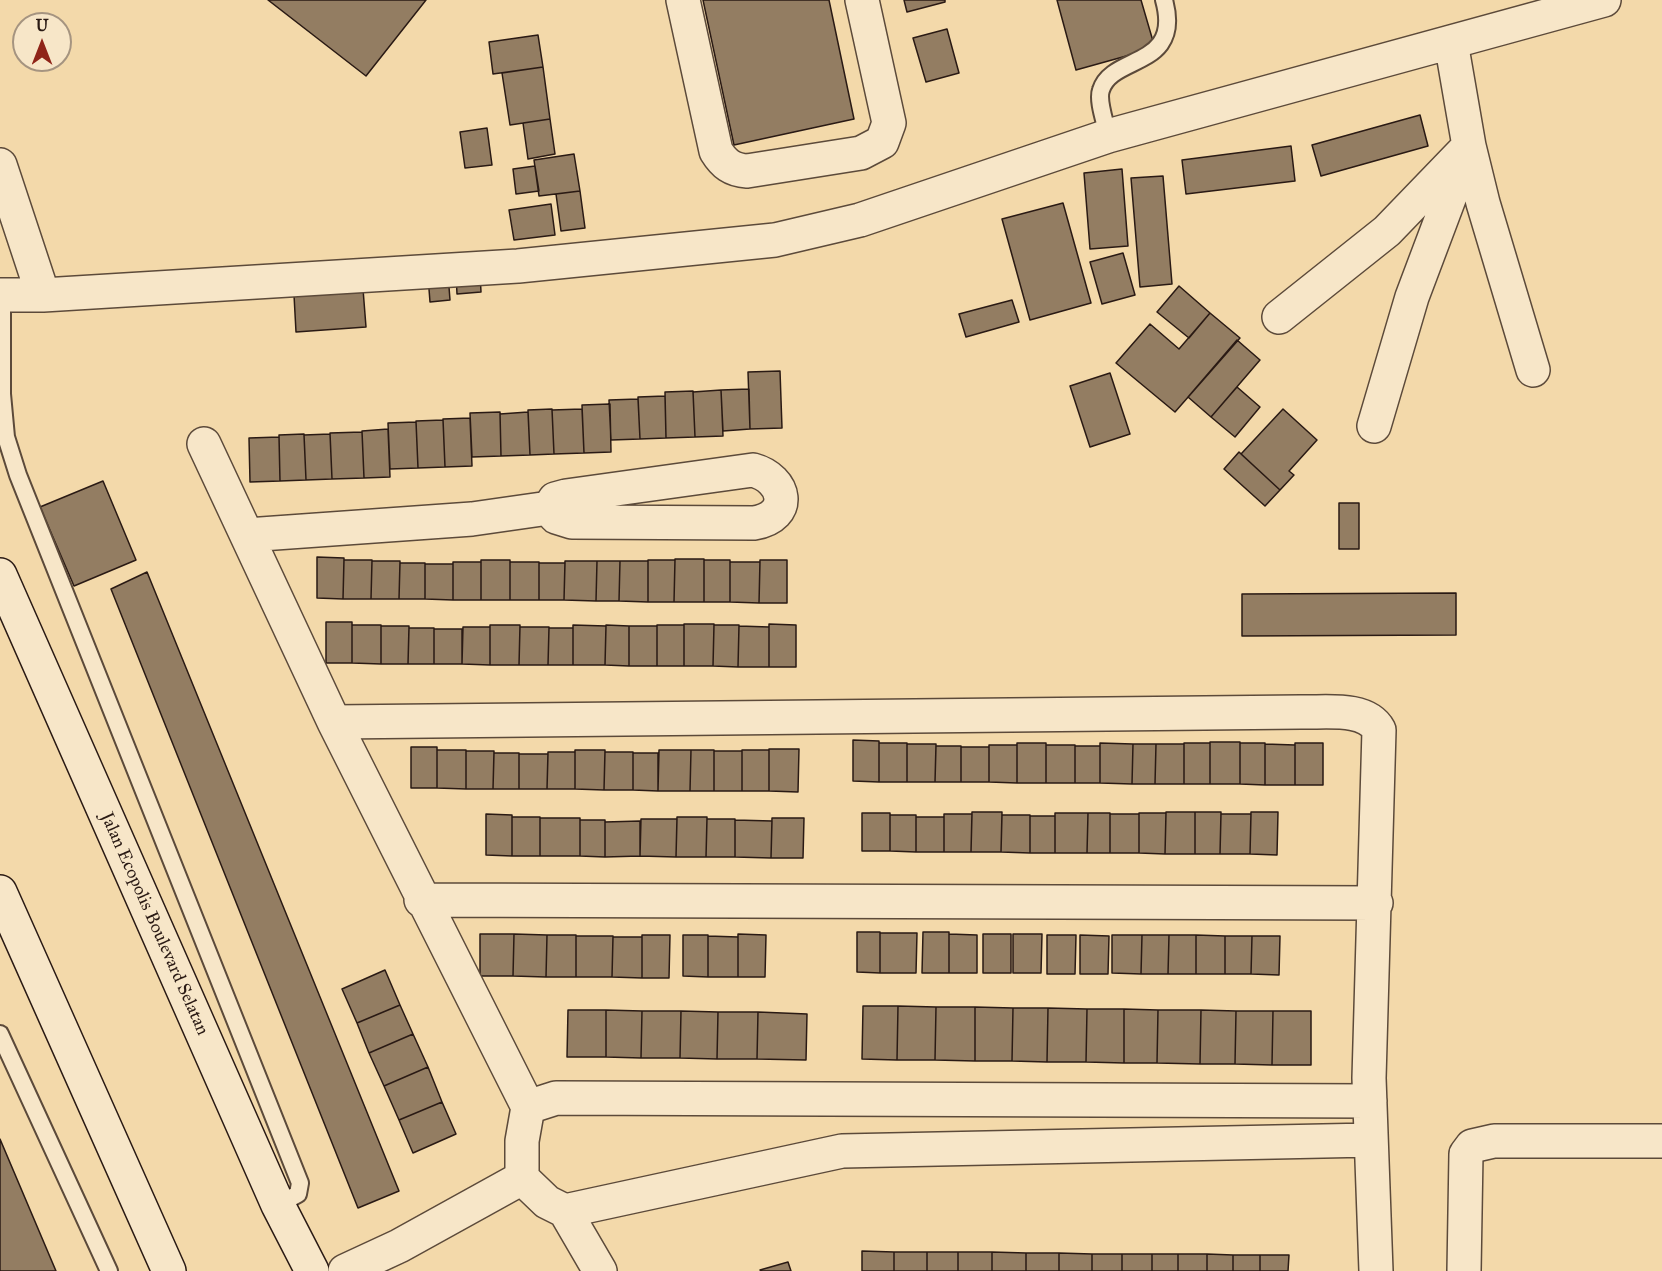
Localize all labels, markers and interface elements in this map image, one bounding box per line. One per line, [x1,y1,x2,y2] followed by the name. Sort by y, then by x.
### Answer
[12,12,72,72] north arrow
[36,16,48,35] text: U
[95,809,213,1039] street label: Jalan Ecopolis Boulevard Selatan

